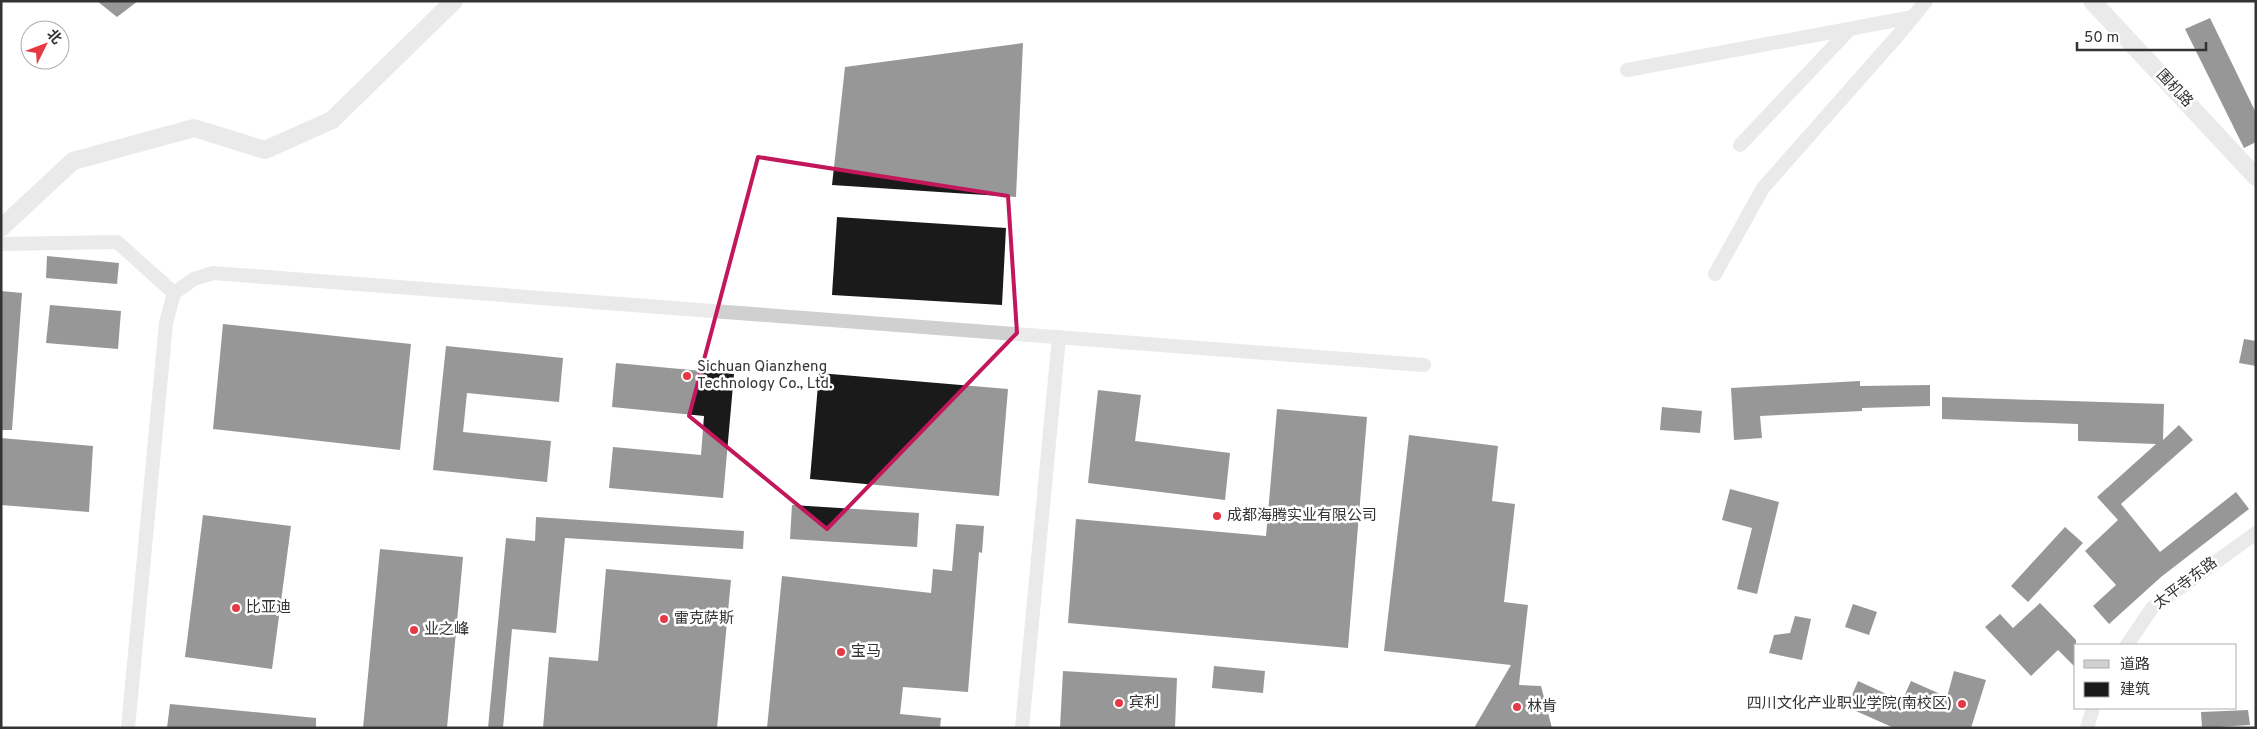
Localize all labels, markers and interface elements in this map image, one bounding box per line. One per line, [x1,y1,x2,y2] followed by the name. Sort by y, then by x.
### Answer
[20,20,70,70] north arrow
[2077,20,2206,52] scale bar
[43,26,65,48] text: 北
[2084,29,2119,48] text: 50 m
[2152,66,2196,112] street label: 围机路
[697,358,832,394] place label: Sichuan Qianzheng Technology Co., Ltd.
[681,370,693,382] marker: Sichuan Qianzheng Technology Co., Ltd.
[1227,507,1377,526] place label: 成都海腾实业有限公司
[1211,510,1223,522] marker: 成都海腾实业有限公司
[2150,554,2222,614] street label: 太平寺东路
[246,599,291,618] place label: 比亚迪
[230,602,242,614] marker: 比亚迪
[674,610,734,629] place label: 雷克萨斯
[658,613,670,625] marker: 雷克萨斯
[424,620,469,640] place label: 业之峰
[408,624,420,636] marker: 业之峰
[851,643,881,662] place label: 宝马
[2074,644,2237,709] legend
[835,646,847,658] marker: 宝马
[2120,656,2150,675] text: 道路
[2120,681,2150,700] text: 建筑
[1129,694,1159,713] place label: 宾利
[1747,694,1952,714] place label: 四川文化产业职业学院(南校区)
[1113,697,1125,709] marker: 宾利
[1527,698,1557,717] place label: 林肯
[1956,698,1968,710] marker: 四川文化产业职业学院(南校区)
[1511,701,1523,713] marker: 林肯

